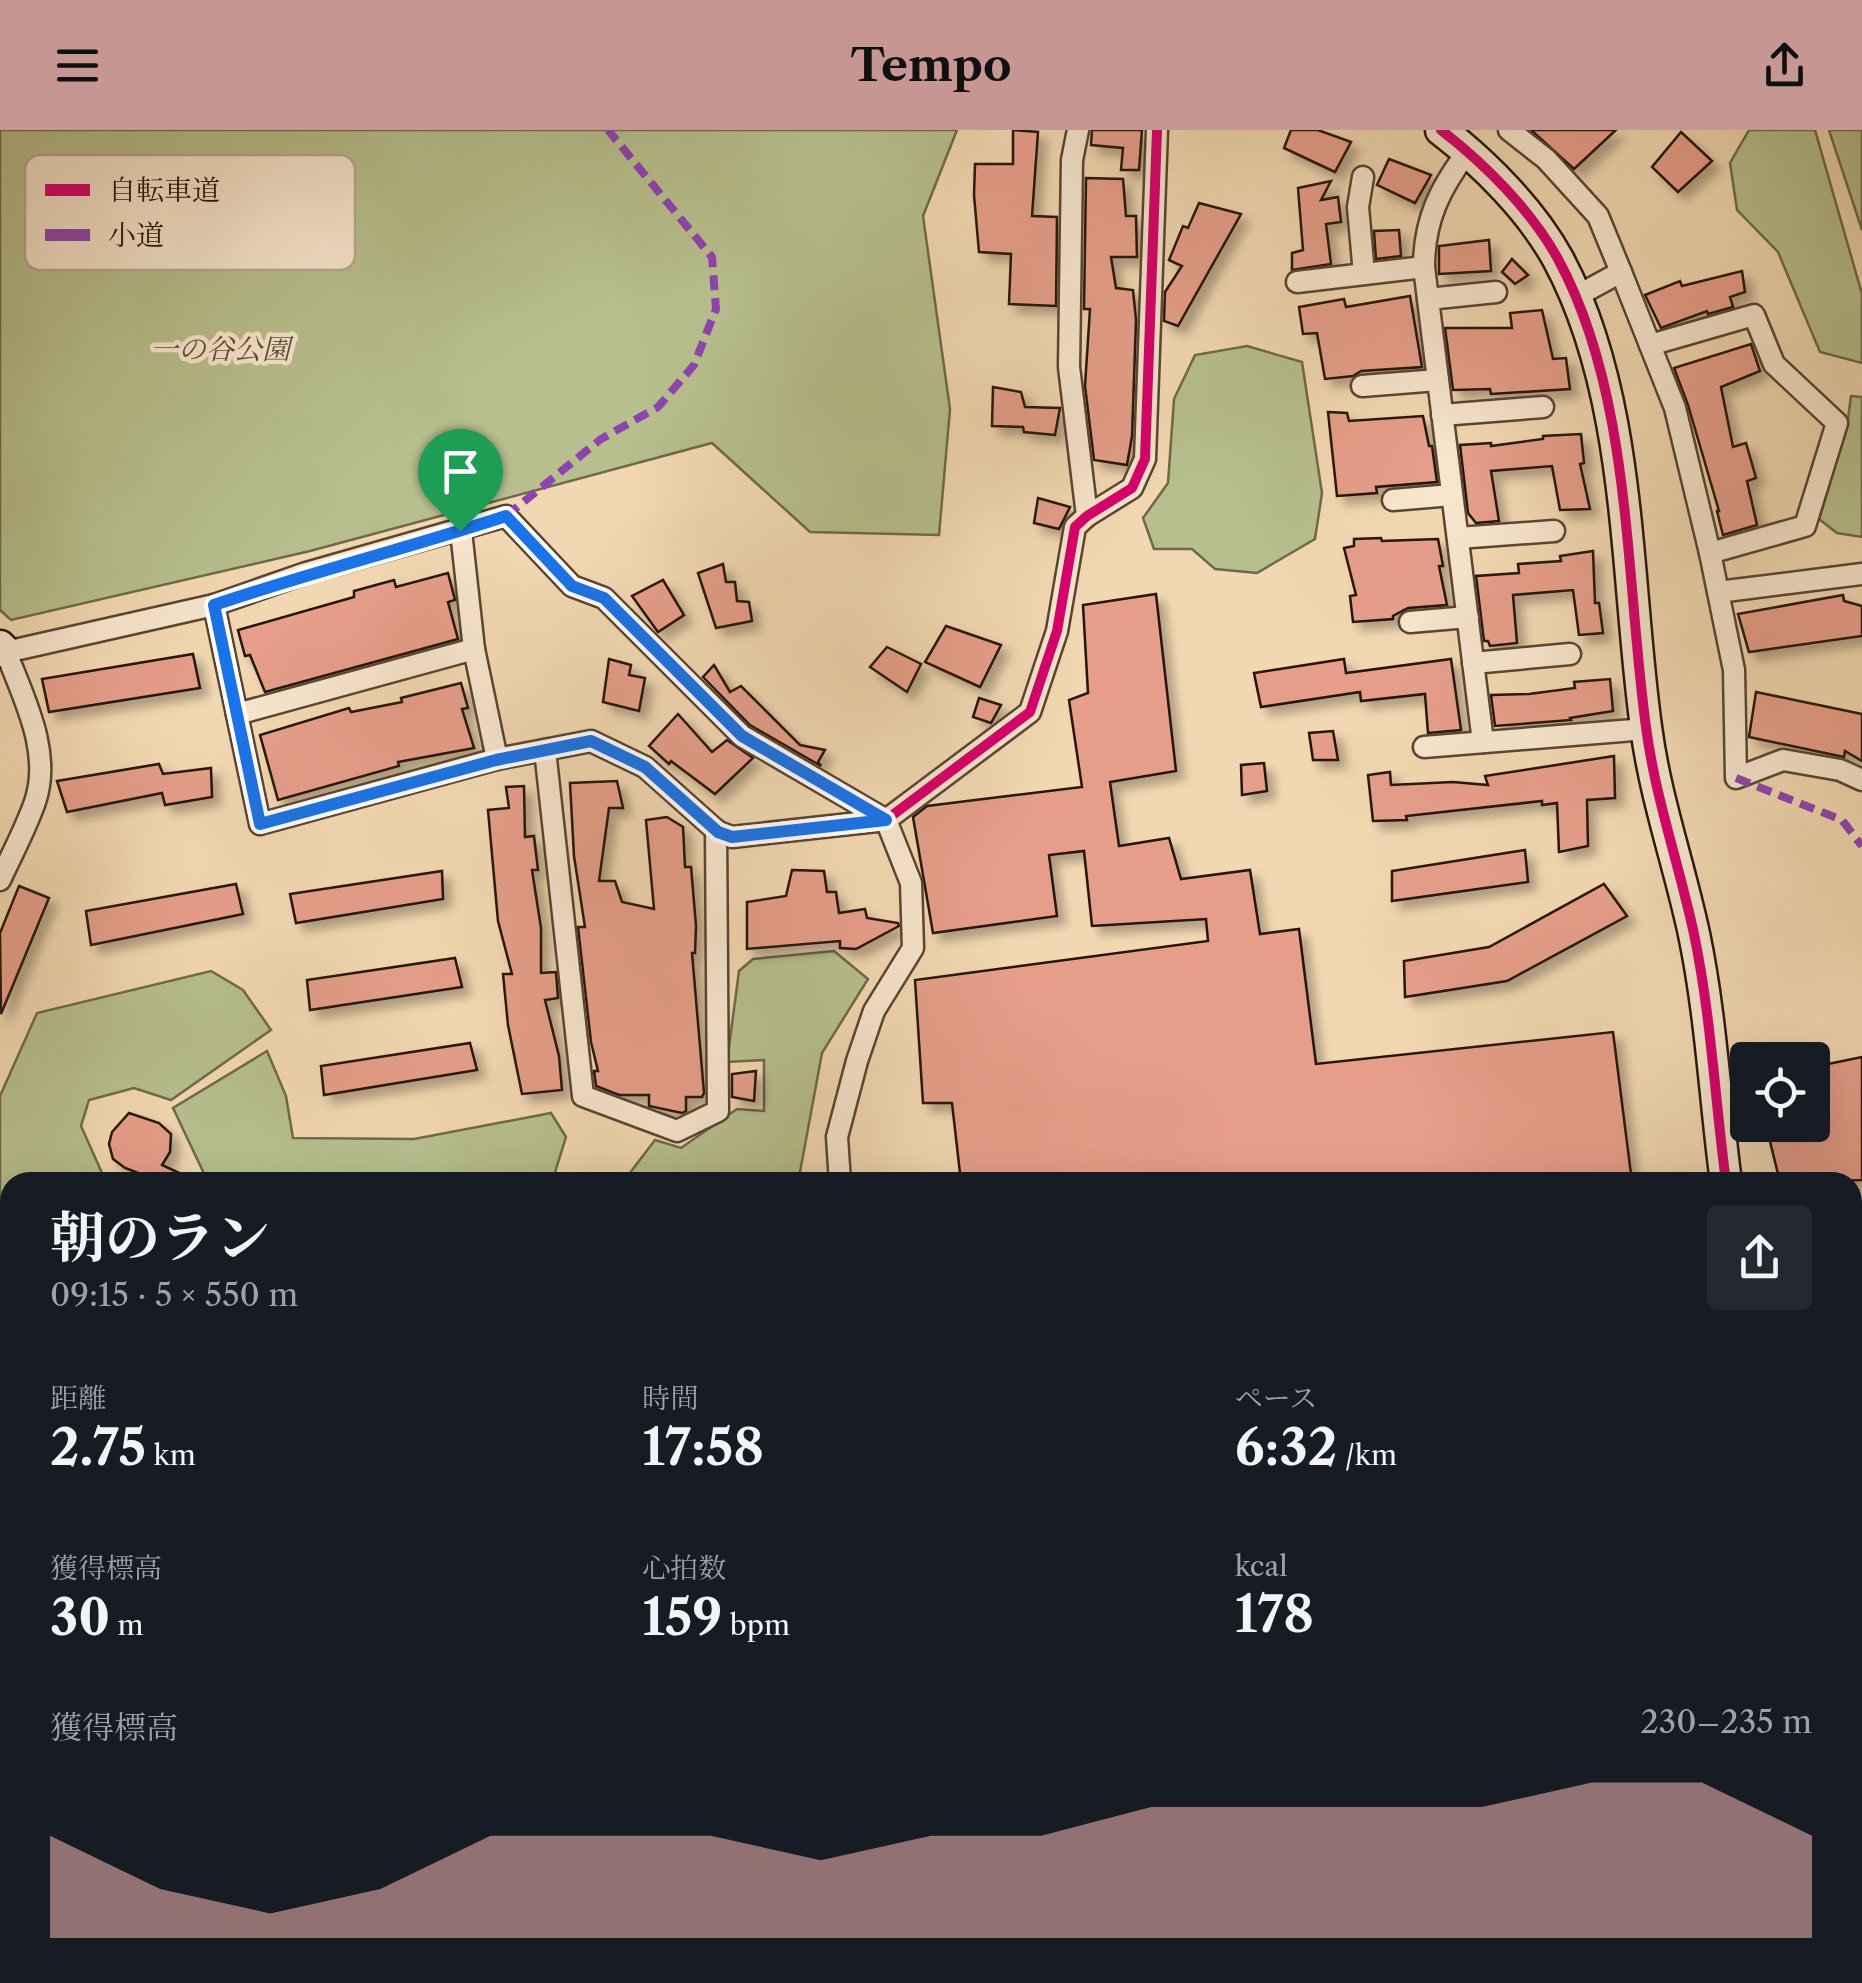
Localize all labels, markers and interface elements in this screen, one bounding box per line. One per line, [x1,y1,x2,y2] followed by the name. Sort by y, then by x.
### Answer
[850,37,1012,93] text: Tempo
[50,38,105,93] icon: menu
[1757,38,1812,93] icon: share
[25,155,355,270] legend
[108,173,220,207] text: 自転車道
[108,218,164,252] text: 小道
[150,332,294,366] park label: 一の谷公園
[418,429,503,532] pin
[433,444,488,499] icon: arrive
[1730,1042,1830,1142] map controls
[1730,1042,1830,1142] button: locate
[50,1204,270,1271] text: 朝のラン
[1707,1205,1812,1310] button: share
[50,1275,298,1314] text: 09:15 · 5 × 550 m
[50,1381,106,1415] text: 距離
[642,1381,698,1415] text: 時間
[1235,1381,1317,1415] text: ペース
[50,1416,146,1478] text: 2.75
[642,1416,764,1478] text: 17:58
[1235,1416,1337,1478] text: 6:32
[146,1438,196,1472] text: km
[1337,1438,1397,1472] text: /km
[1235,1549,1288,1583] text: kcal
[50,1551,162,1585] text: 獲得標高
[642,1551,726,1585] text: 心拍数
[1235,1583,1314,1645] text: 178
[50,1586,110,1648] text: 30
[642,1586,722,1648] text: 159
[110,1608,144,1642] text: m
[722,1608,790,1642] text: bpm
[1640,1702,1812,1741] text: 230–235 m
[50,1708,178,1747] text: 獲得標高

